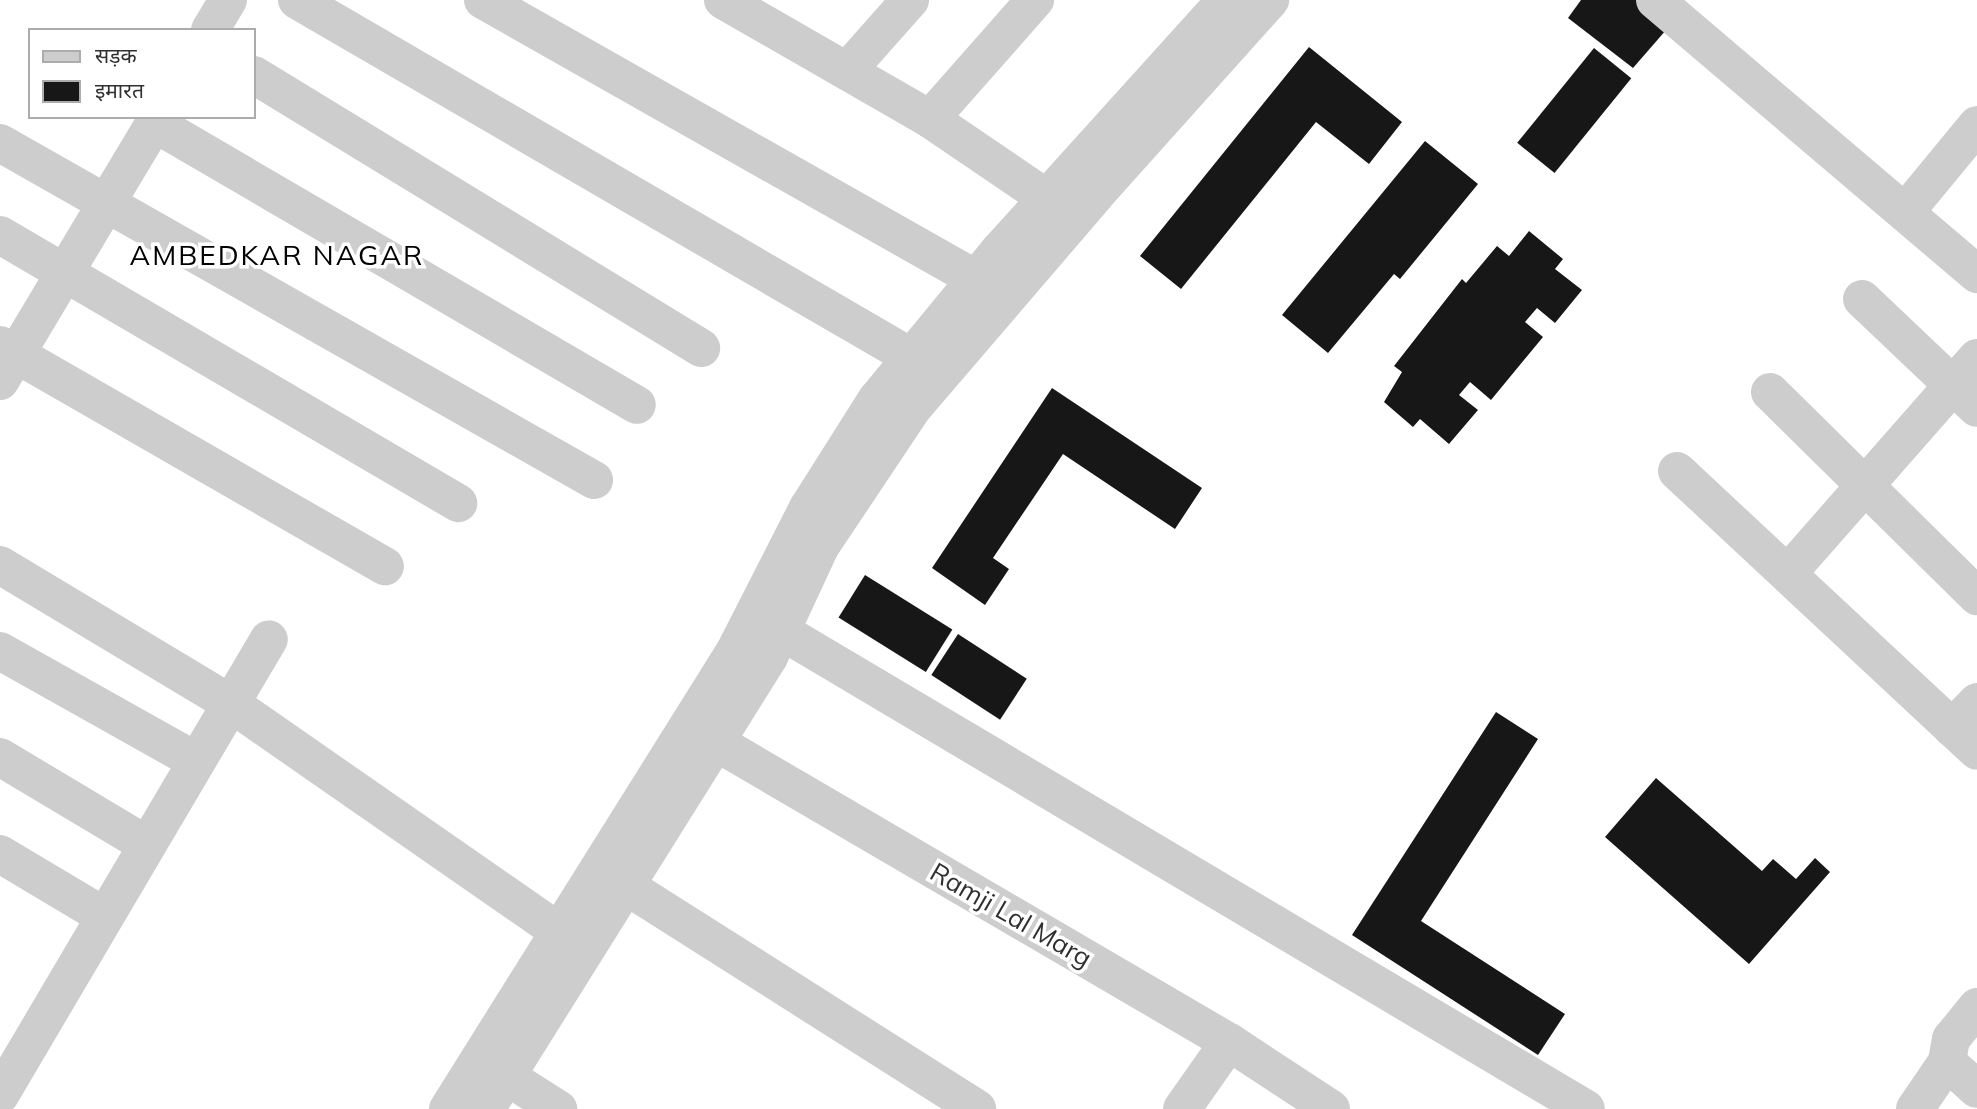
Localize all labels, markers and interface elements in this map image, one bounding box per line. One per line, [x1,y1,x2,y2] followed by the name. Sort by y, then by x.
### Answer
[28,28,256,119] legend
[95,42,137,68] text: सड़क
[95,77,144,103] text: इमारत
[131,238,423,272] district label: AMBEDKAR NAGAR
[925,856,1097,974] street label: Ramji Lal Marg

